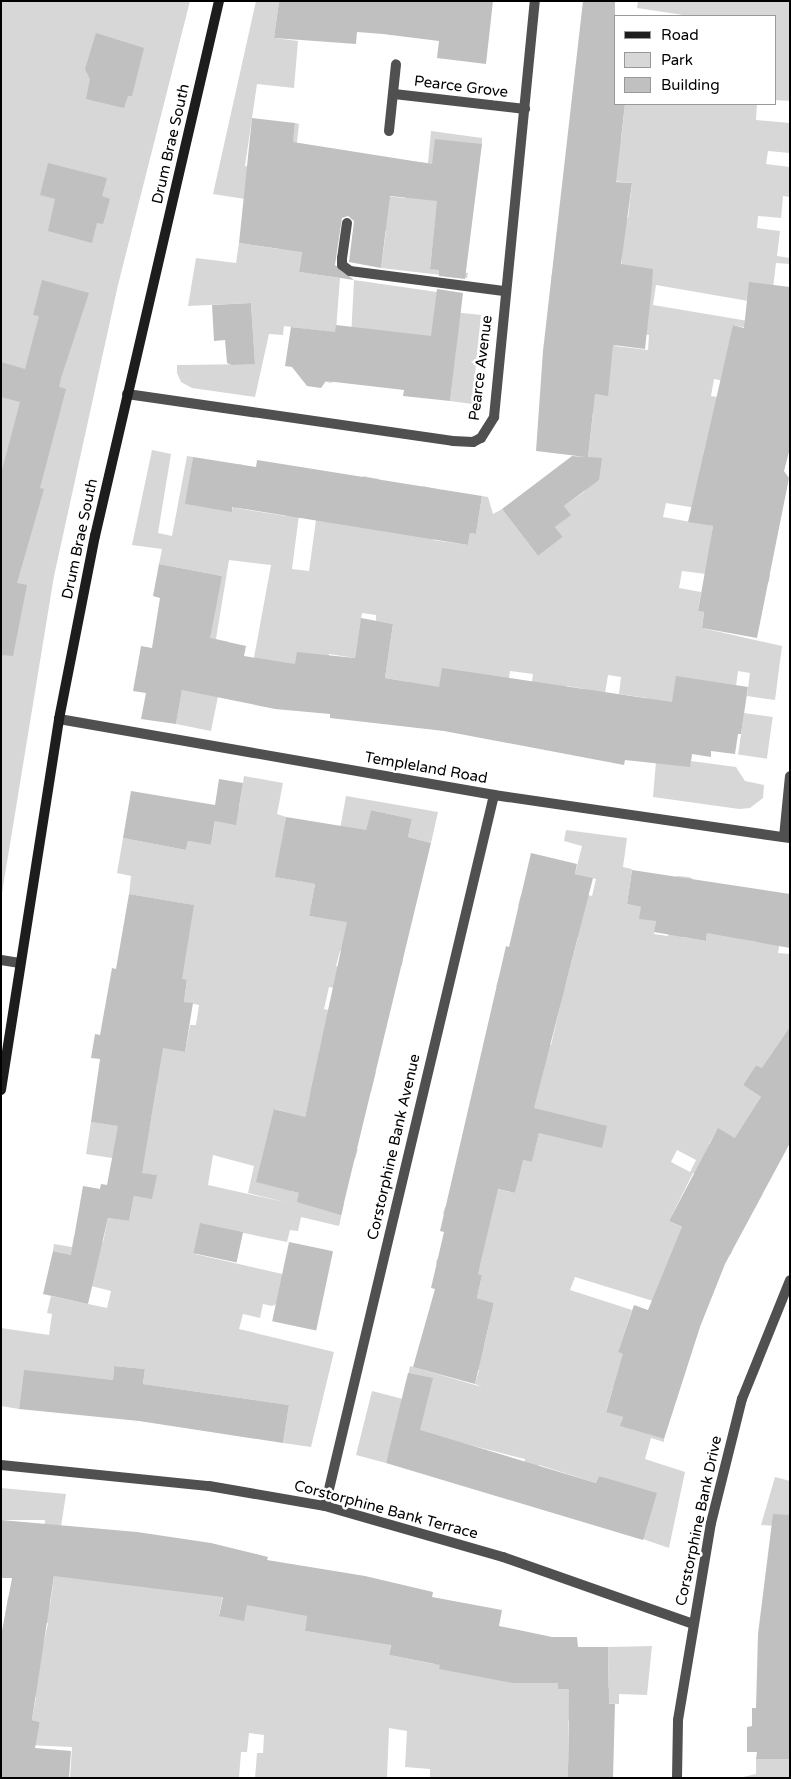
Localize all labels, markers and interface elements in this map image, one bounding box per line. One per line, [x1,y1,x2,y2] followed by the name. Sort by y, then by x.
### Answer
[614,15,776,105] legend
[661,26,699,44] text: Road
[661,51,693,69] text: Park
[413,72,509,102] street label: Pearce Grove
[661,76,720,94] text: Building
[148,82,194,206] street label: Drum Brae South
[466,314,496,422] street label: Pearce Avenue
[58,477,102,601] street label: Drum Brae South
[363,748,489,788] street label: Templeland Road
[364,1052,424,1242] street label: Corstorphine Bank Avenue
[672,1434,726,1608] street label: Corstorphine Bank Drive
[292,1477,480,1543] street label: Corstorphine Bank Terrace

